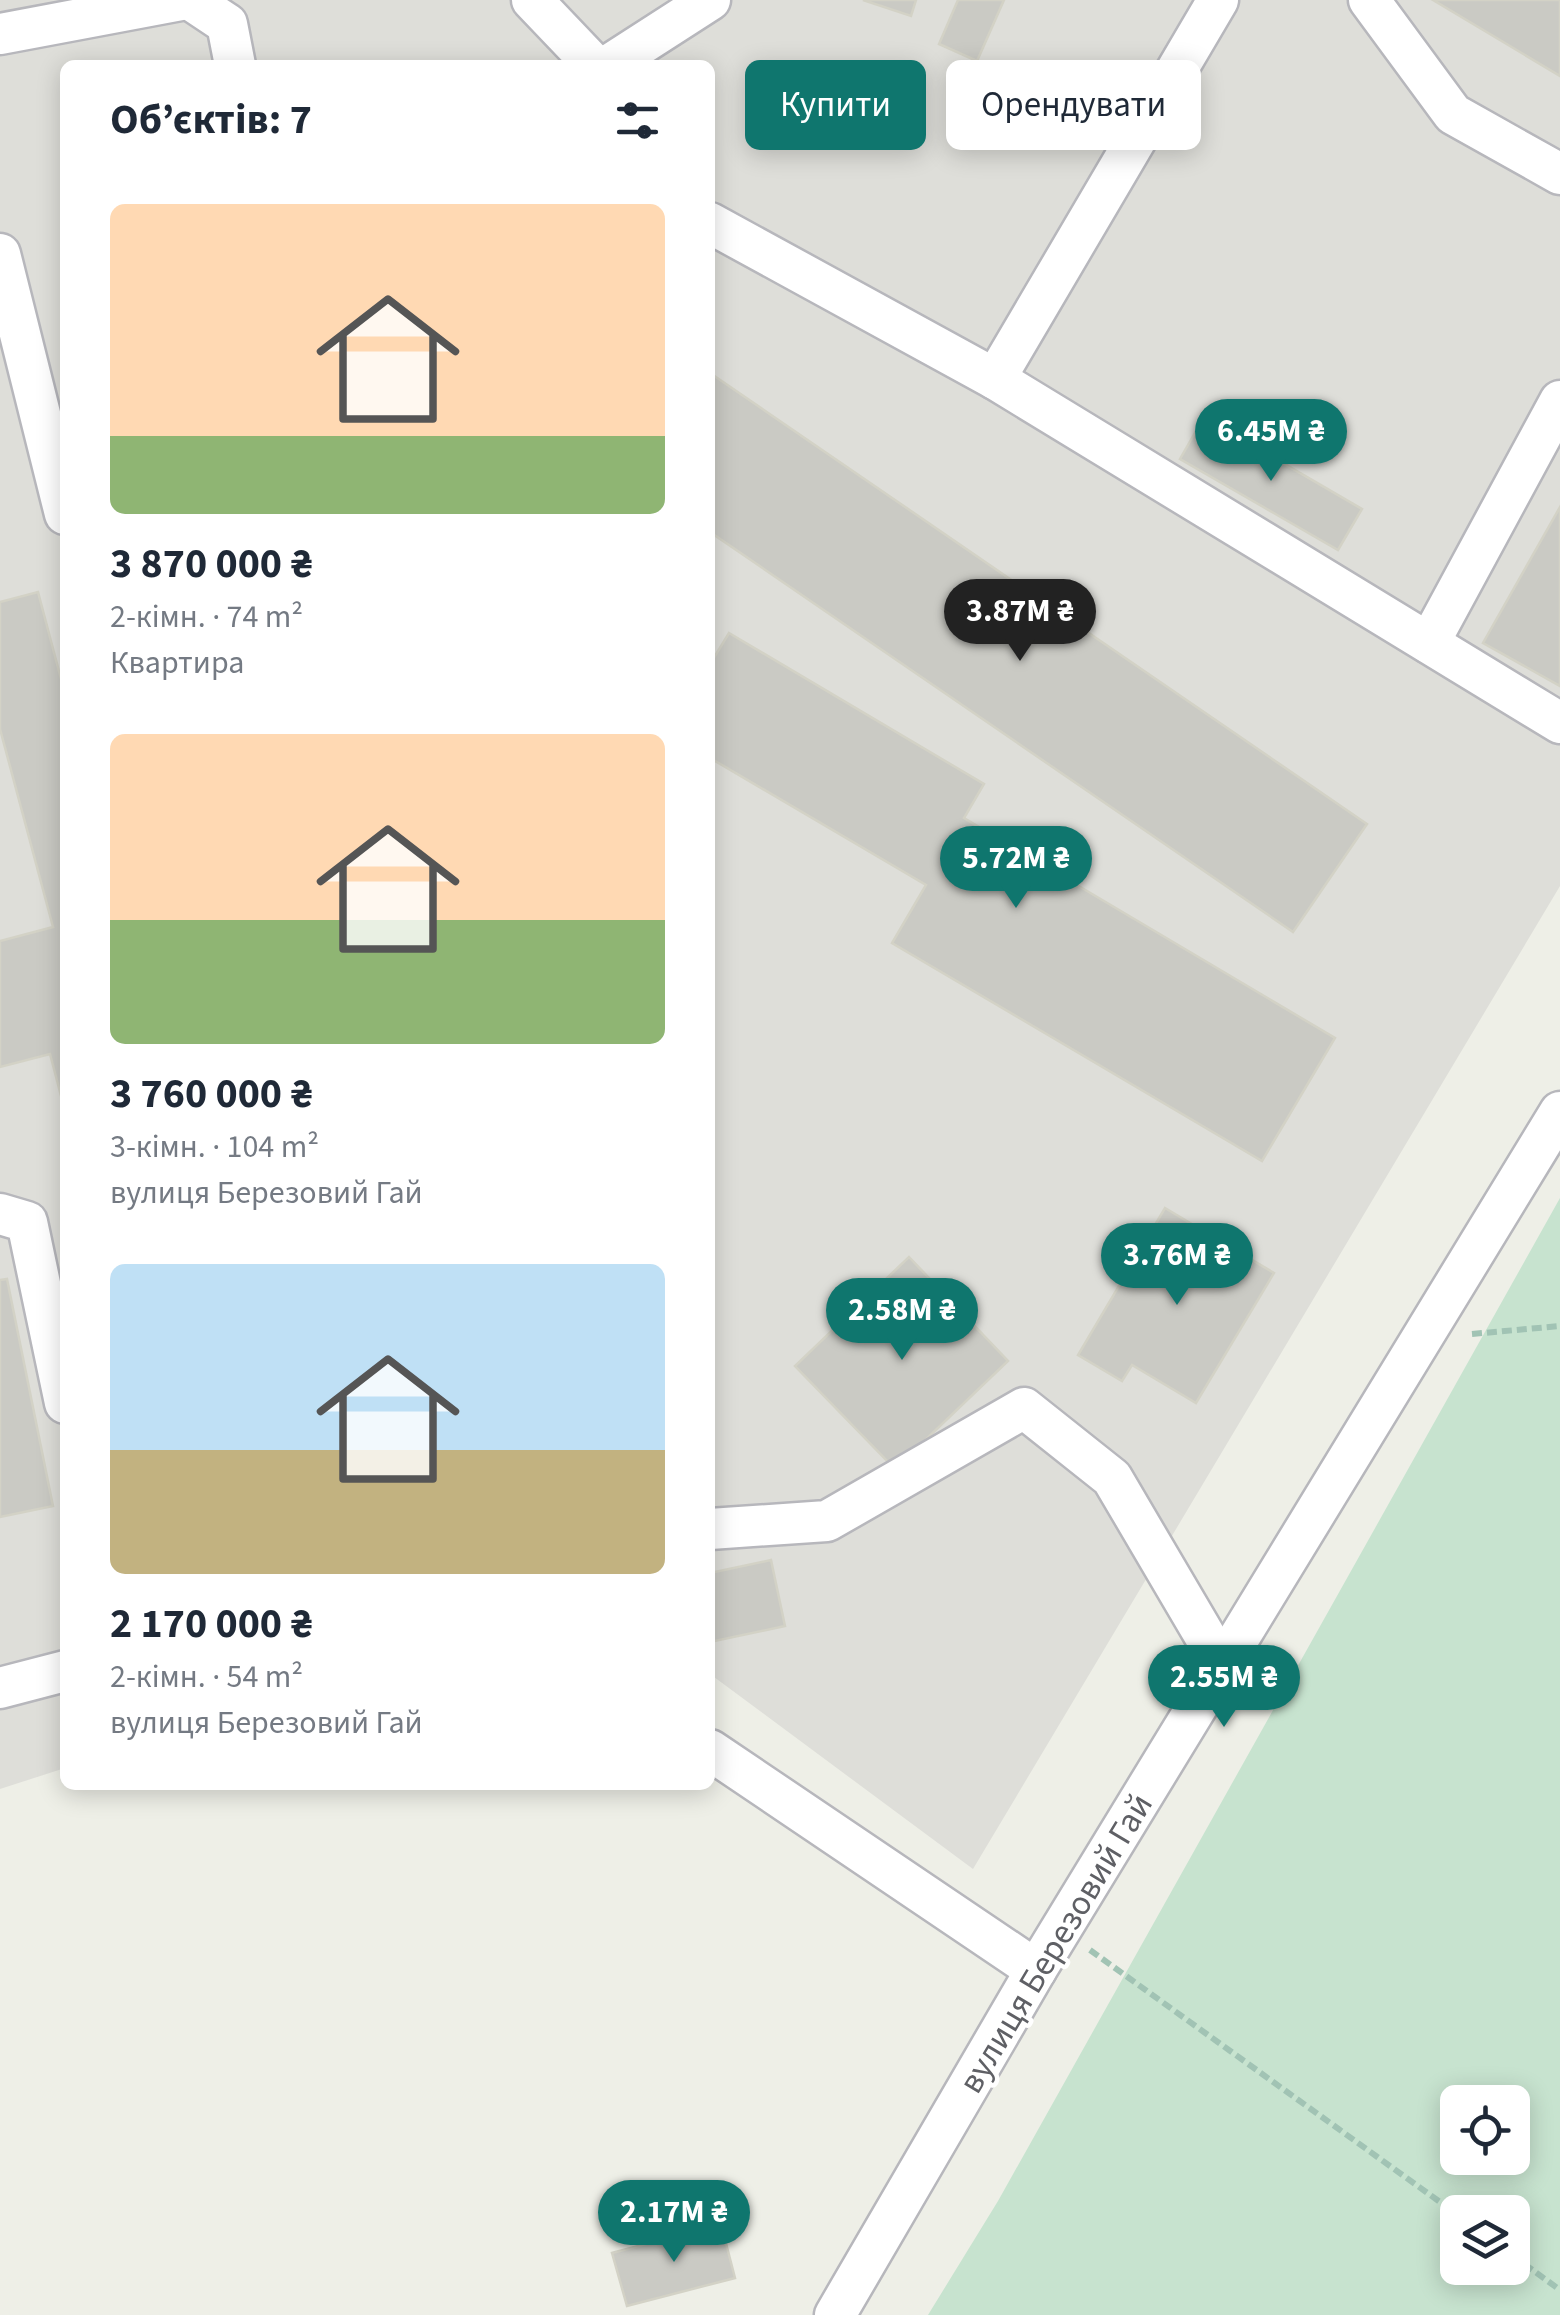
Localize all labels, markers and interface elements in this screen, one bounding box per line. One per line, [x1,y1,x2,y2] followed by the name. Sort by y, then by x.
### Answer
[745,60,926,150] chip: Купити
[946,60,1201,150] chip: Орендувати
[110,90,312,150] text: Об’єктів: 7
[610,93,665,148] icon: filters
[298,269,478,449] icon: home
[1179,399,1363,484] pin: 6.45M ₴
[1217,408,1325,454] text: 6.45M ₴
[110,534,313,594] text: 3 870 000 ₴
[928,579,1112,664] pin: 3.87M ₴
[966,588,1074,634] text: 3.87M ₴
[110,594,303,640] text: 2-кімн. · 74 m²
[110,640,244,686] text: Квартира
[298,799,478,979] icon: home
[924,826,1108,911] pin: 5.72M ₴
[962,835,1070,881] text: 5.72M ₴
[110,1064,313,1124] text: 3 760 000 ₴
[110,1124,319,1170] text: 3-кімн. · 104 m²
[110,1170,423,1216] text: вулиця Березовий Гай
[1085,1223,1269,1308] pin: 3.76M ₴
[1123,1232,1231,1278] text: 3.76M ₴
[810,1278,994,1363] pin: 2.58M ₴
[848,1287,956,1333] text: 2.58M ₴
[298,1329,478,1509] icon: home
[110,1594,313,1654] text: 2 170 000 ₴
[1132,1645,1316,1730] pin: 2.55M ₴
[110,1654,303,1700] text: 2-кімн. · 54 m²
[1170,1654,1278,1700] text: 2.55M ₴
[110,1700,423,1746] text: вулиця Березовий Гай
[946,1784,1165,2103] street label: вулиця Березовий Гай
[1440,2085,1530,2285] map controls
[1440,2085,1530,2175] button: locate
[582,2180,766,2265] pin: 2.17M ₴
[620,2189,728,2235] text: 2.17M ₴
[1440,2195,1530,2285] button: layers

